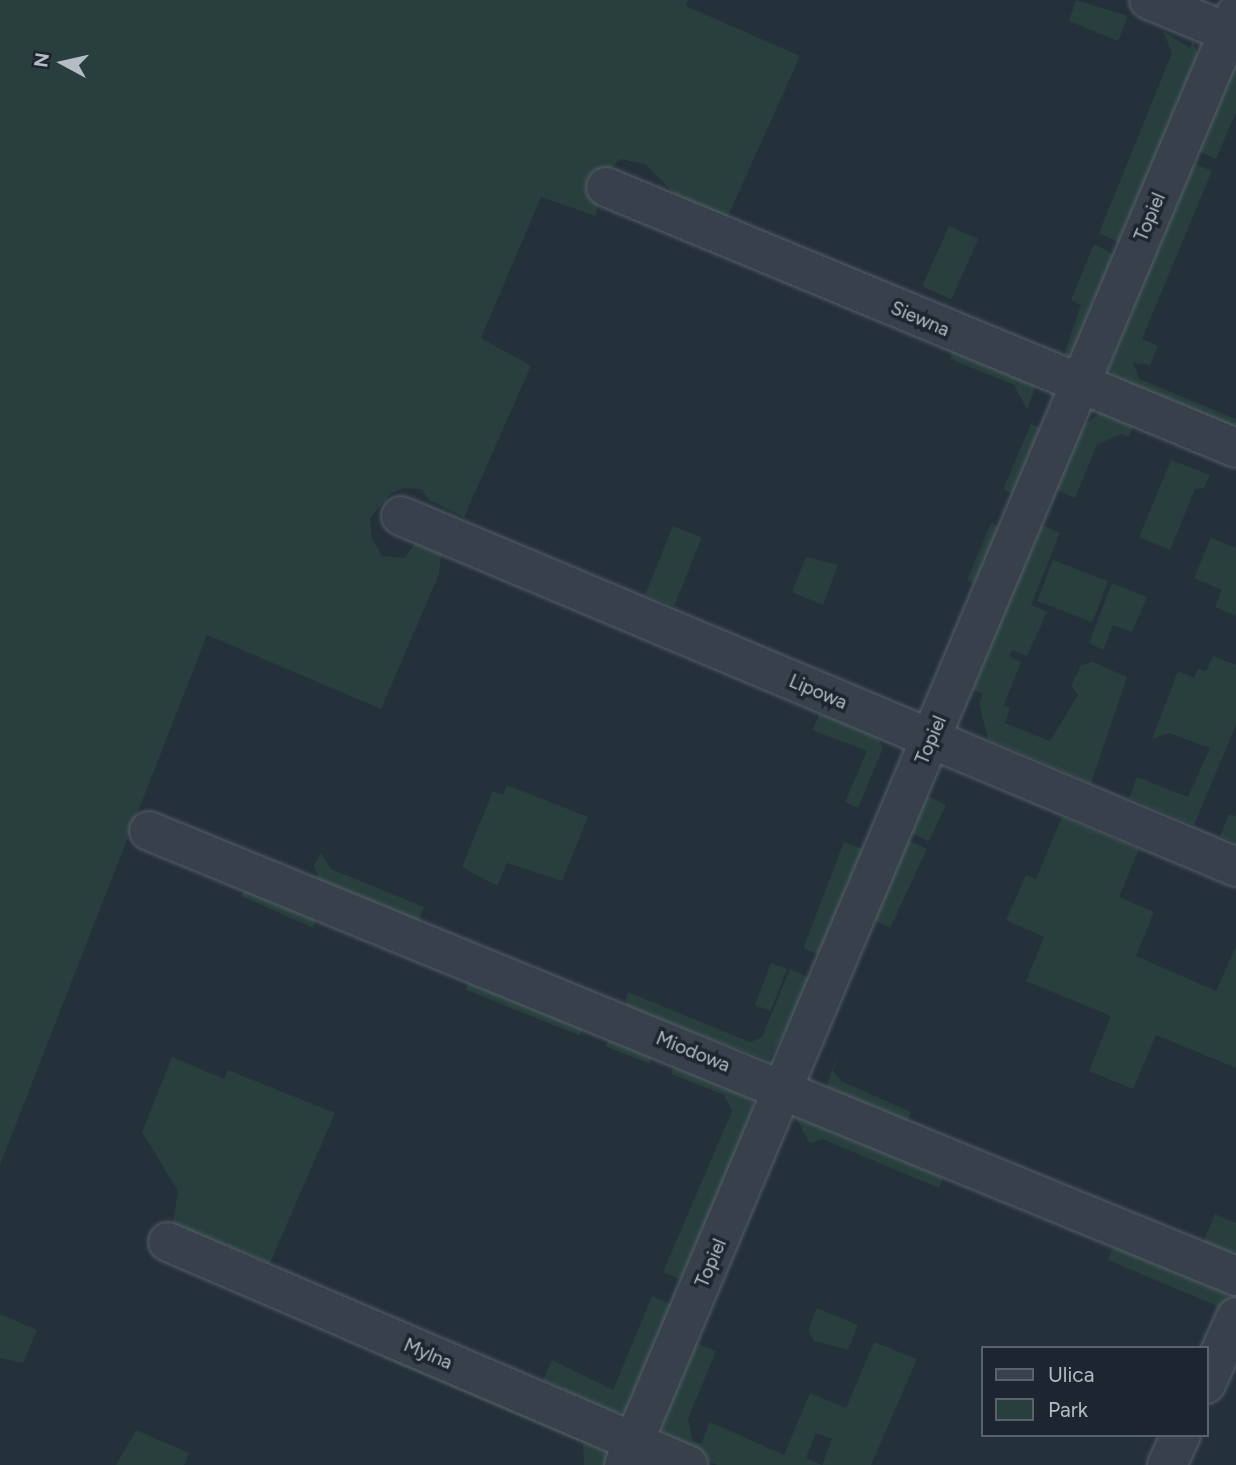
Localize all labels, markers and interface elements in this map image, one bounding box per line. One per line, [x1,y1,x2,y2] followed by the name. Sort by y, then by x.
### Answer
[28,28,98,98] north arrow
[29,51,54,69] text: N
[1130,189,1170,245] street label: Topiel
[887,297,953,341] street label: Siewna
[786,670,850,714] street label: Lipowa
[911,712,951,768] street label: Topiel
[653,1027,733,1077] street label: Miodowa
[691,1235,731,1291] street label: Topiel
[400,1334,456,1374] street label: Mylna
[981,1346,1208,1437] legend
[1048,1362,1094,1387] text: Ulica
[1048,1397,1088,1422] text: Park

